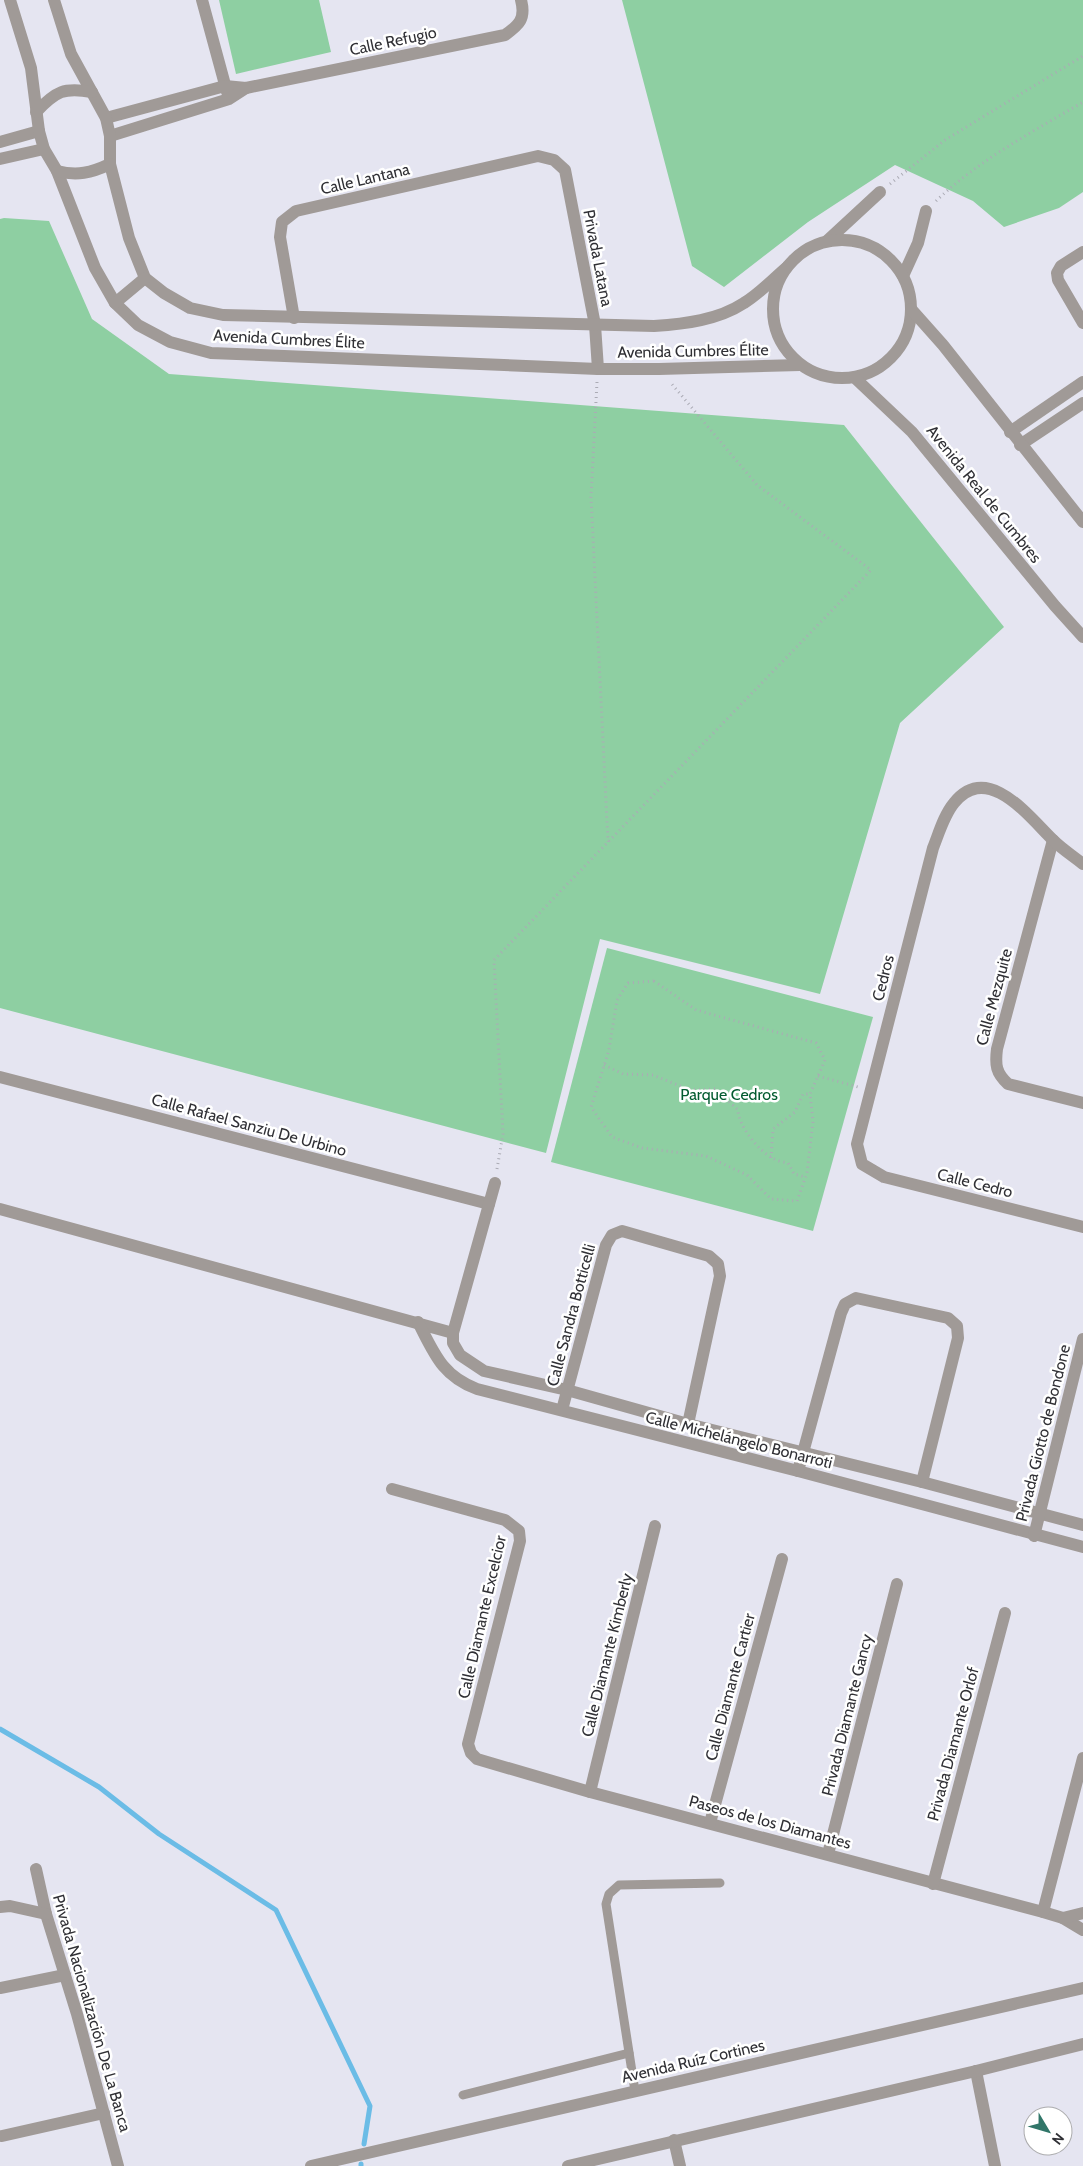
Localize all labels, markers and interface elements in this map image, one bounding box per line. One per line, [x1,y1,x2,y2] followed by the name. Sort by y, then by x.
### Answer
[348,22,438,59] street label: Calle Refugio
[319,159,412,198] street label: Calle Lantana
[579,208,617,308] street label: Privada Latana
[213,326,365,352] street label: Avenida Cumbres Élite
[617,340,769,362] street label: Avenida Cumbres Élite
[923,421,1046,567] street label: Avenida Real de Cumbres
[972,947,1016,1047] street label: Calle Mezquite
[868,953,898,1003] street label: Cedros
[680,1085,778,1104] park label: Parque Cedros
[149,1090,349,1160] street label: Calle Rafael Sanziu De Urbino
[935,1164,1015,1202] street label: Calle Cedro
[543,1242,599,1388] street label: Calle Sandra Botticelli
[1012,1343,1074,1523] street label: Privada Giotto de Bondone
[643,1408,835,1472] street label: Calle Michelángelo Bonarroti
[454,1533,510,1700] street label: Calle Diamante Excelcior
[577,1571,637,1739] street label: Calle Diamante Kimberly
[701,1610,759,1763] street label: Calle Diamante Cartier
[818,1632,876,1798] street label: Privada Diamante Gancy
[923,1664,983,1823] street label: Privada Diamante Orlof
[687,1791,854,1853] street label: Paseos de los Diamantes
[49,1892,135,2134] street label: Privada Nacionalización De La Banca
[620,2035,767,2087] street label: Avenida Ruíz Cortines
[1023,2106,1073,2156] north arrow
[1048,2130,1068,2148] text: N

